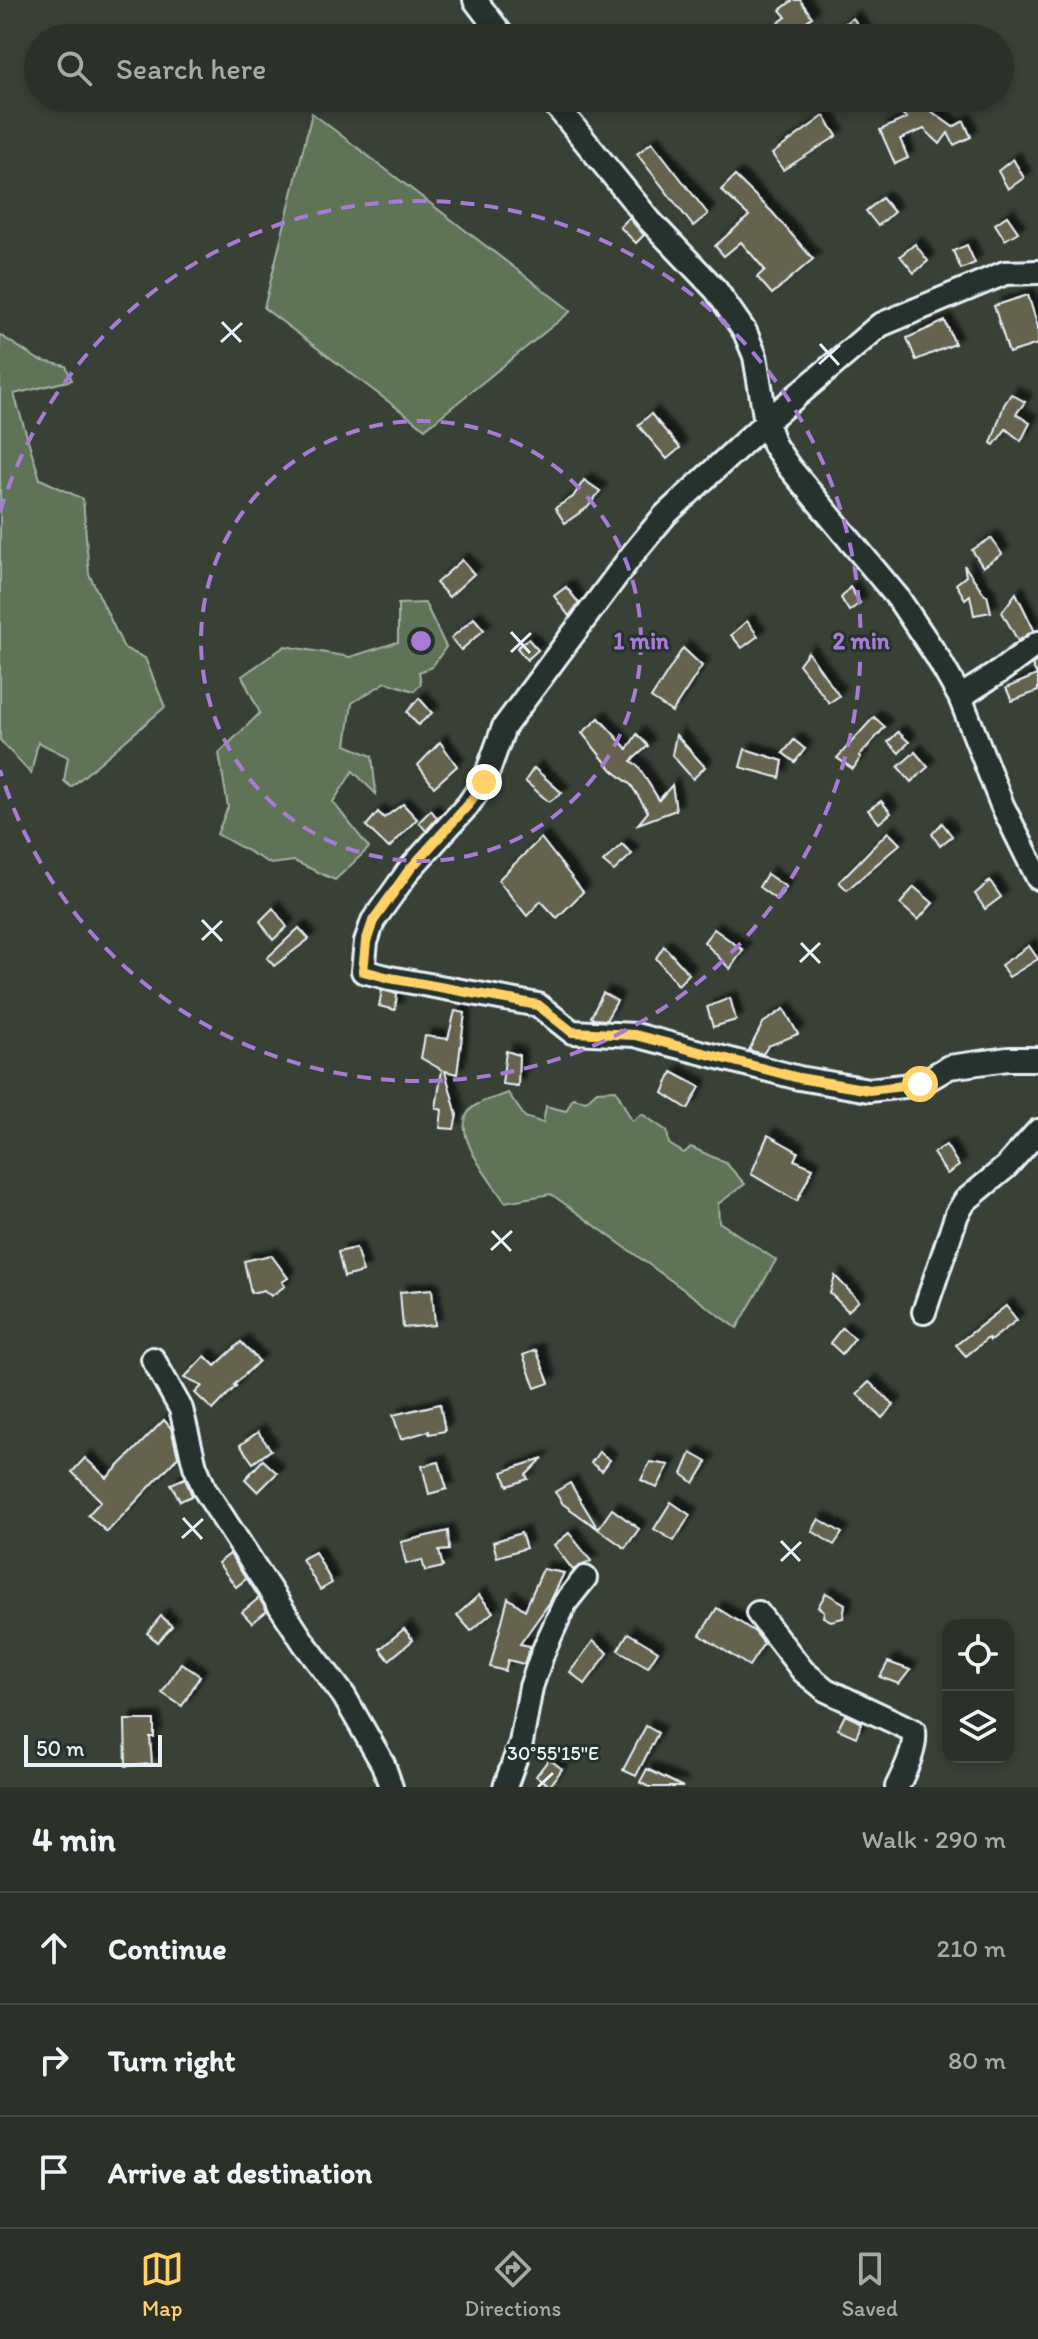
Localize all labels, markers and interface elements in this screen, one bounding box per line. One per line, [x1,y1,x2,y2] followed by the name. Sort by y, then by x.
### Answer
[24,24,1014,112] search box
[52,46,96,90] icon: search
[116,50,266,87] text: Search here
[613,626,669,655] text: 1 min
[832,626,890,655] text: 2 min
[407,627,435,655] centre of rings
[466,764,502,800] route end
[902,1066,938,1102] route start
[942,1619,1014,1763] map controls
[942,1619,1014,1691] button: locate
[942,1691,1014,1763] button: layers
[24,1731,162,1767] scale bar
[36,1735,85,1762] text: 50 m
[507,1741,599,1765] text: 30°55'15"E
[32,1819,116,1860] text: 4 min
[862,1823,1006,1855] text: Walk · 290 m
[32,1926,76,1970] icon: ahead
[108,1930,227,1967] text: Continue
[937,1932,1006,1964] text: 210 m
[32,2038,76,2082] icon: right
[108,2042,236,2079] text: Turn right
[948,2044,1006,2076] text: 80 m
[32,2150,76,2194] icon: arrive
[108,2154,372,2191] text: Arrive at destination
[140,2247,184,2322] tab: Map
[465,2247,561,2322] tab: Directions
[842,2247,898,2322] tab: Saved

